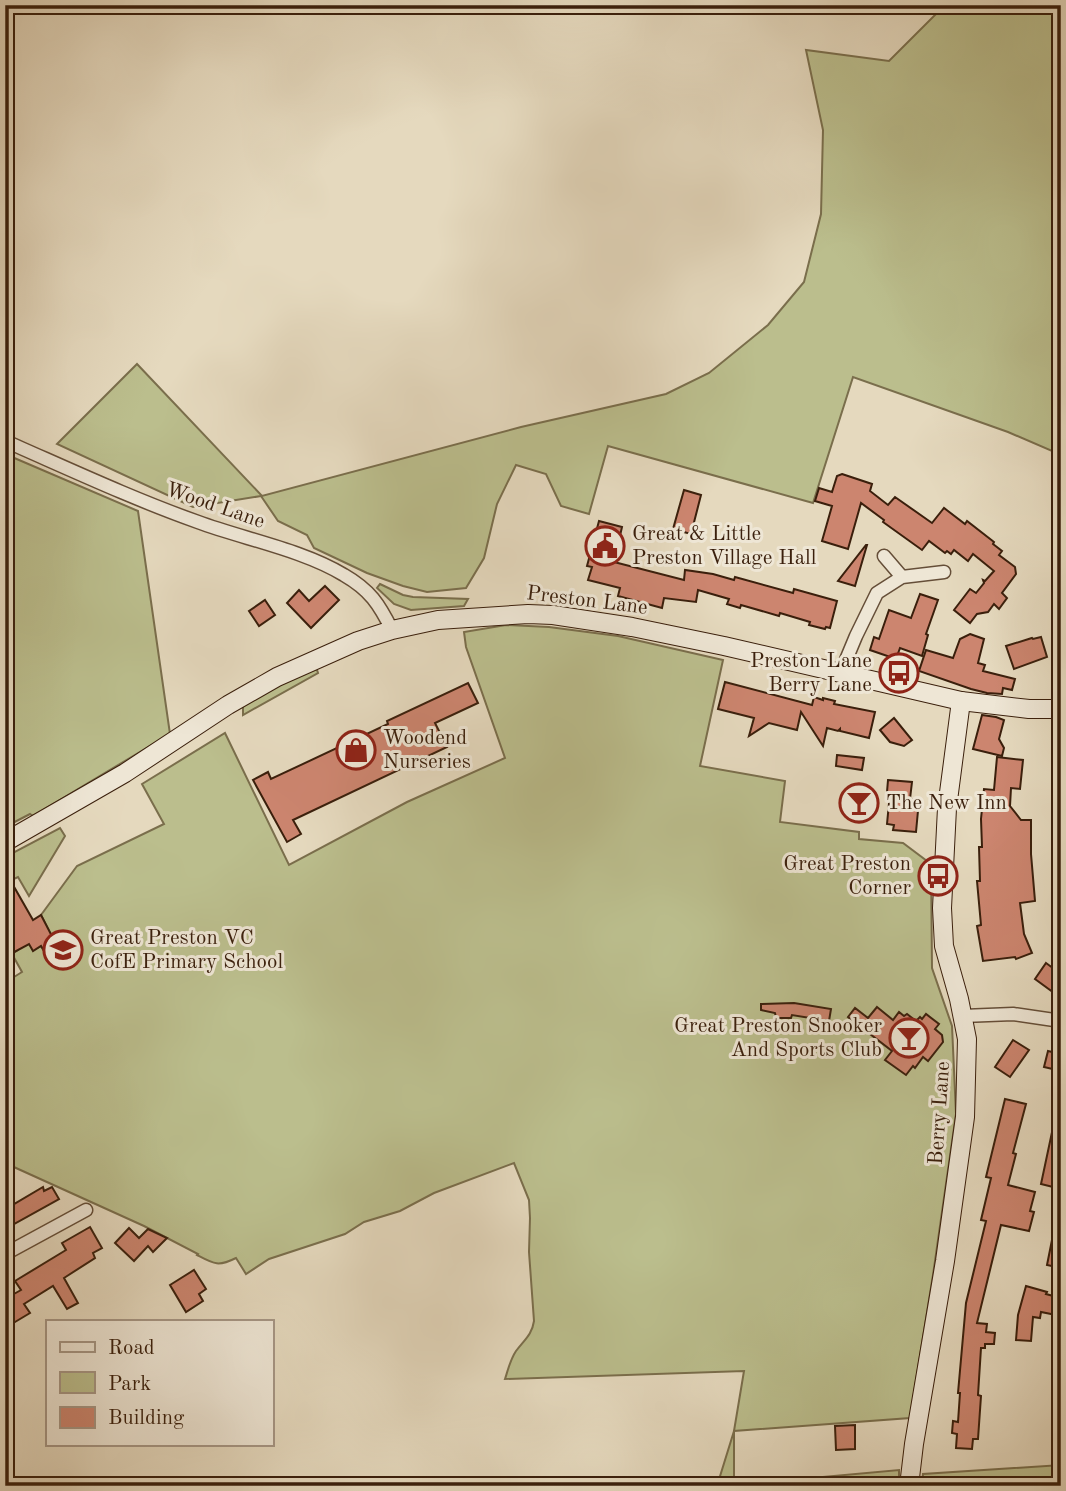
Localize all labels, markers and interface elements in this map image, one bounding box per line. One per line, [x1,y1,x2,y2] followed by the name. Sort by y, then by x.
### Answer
[163,479,267,533] street label: Wood Lane
[632,524,817,569] place label: Great & Little Preston Village Hall
[584,525,626,567] public building icon: Great & Little Preston Village Hall
[525,583,649,619] street label: Preston Lane
[750,651,872,696] place label: Preston Lane Berry Lane
[878,652,920,694] bus stop icon: Preston Lane Berry Lane
[383,728,471,773] place label: Woodend Nurseries
[335,729,377,771] shop icon: Woodend Nurseries
[838,782,880,824] bar icon: The New Inn
[886,793,1007,814] place label: The New Inn
[783,854,911,899] place label: Great Preston Corner
[917,855,959,897] bus stop icon: Great Preston Corner
[90,928,283,973] place label: Great Preston VC CofE Primary School
[42,929,84,971] school or university icon: Great Preston VC CofE Primary School
[674,1016,882,1061] place label: Great Preston Snooker And Sports Club
[888,1017,930,1059] bar icon: Great Preston Snooker And Sports Club
[926,1060,954,1166] street label: Berry Lane
[46,1320,273,1446] legend
[108,1338,155,1359] text: Road
[108,1374,151,1395] text: Park
[108,1408,185,1429] text: Building

